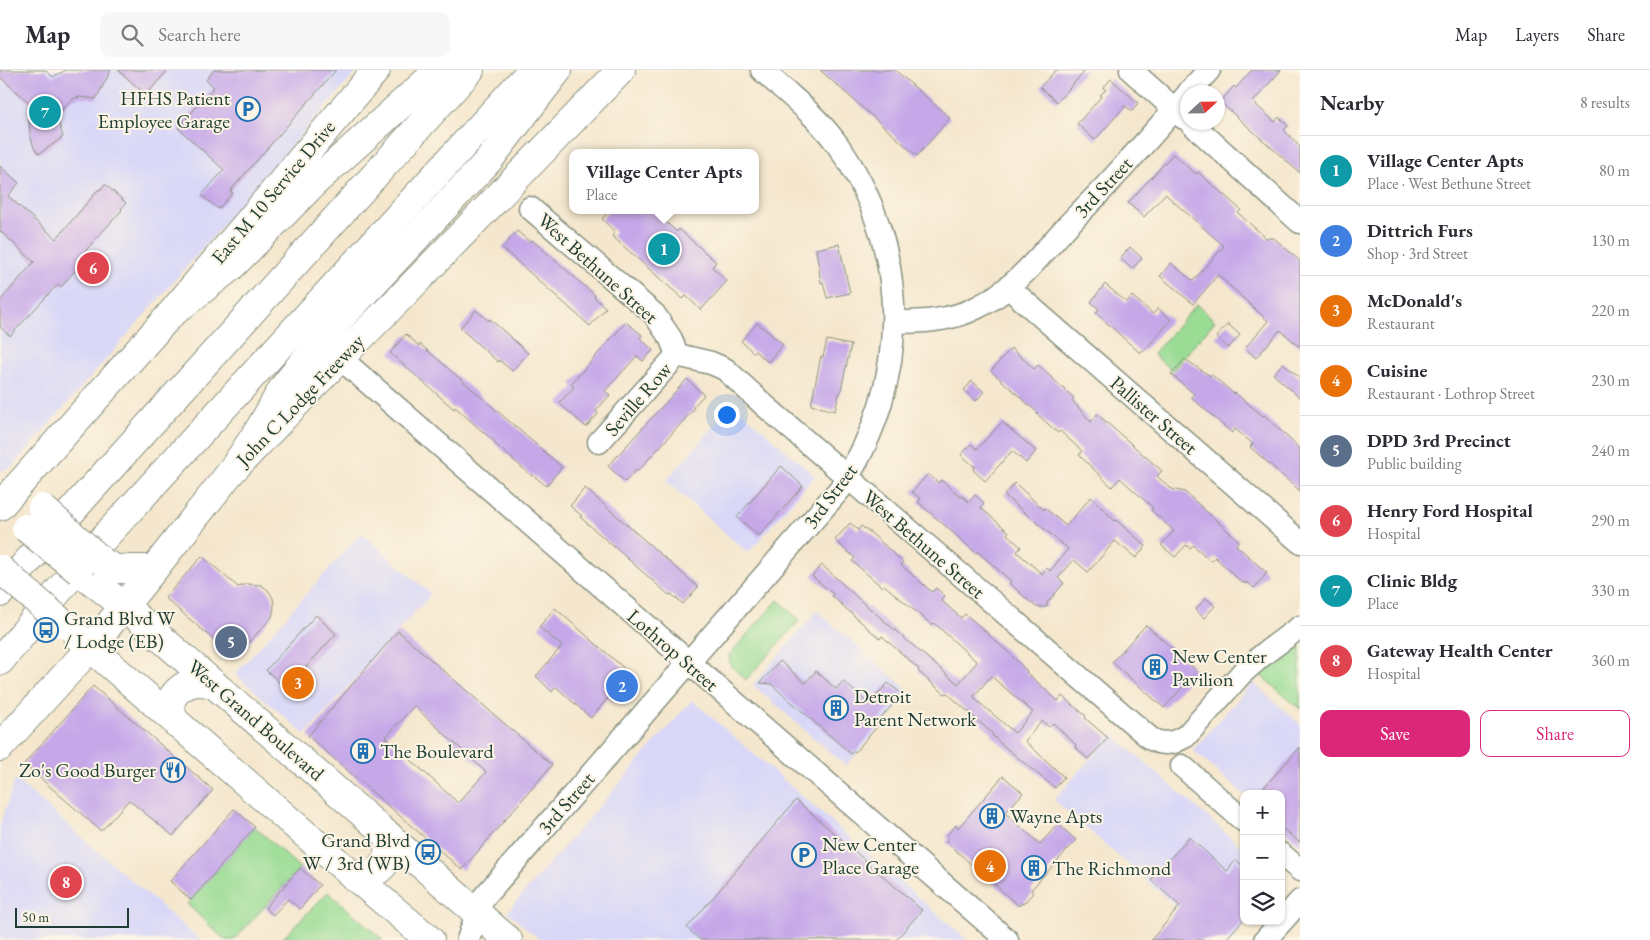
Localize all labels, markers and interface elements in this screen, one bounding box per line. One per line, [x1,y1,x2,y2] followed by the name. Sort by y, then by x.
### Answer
[100,12,450,57] search box
[25,19,70,50] text: Map
[118,21,146,49] icon: search
[158,22,241,47] text: Search here
[1455,23,1487,46] text: Map
[1515,23,1559,46] text: Layers
[1587,23,1625,46] text: Share
[98,85,231,134] place label: HFHS Patient Employee Garage
[1180,85,1225,130] north arrow
[1320,89,1384,116] text: Nearby
[1580,92,1630,113] text: 8 results
[29,93,61,131] pin: 7
[235,96,261,122] parking icon: HFHS Patient Employee Garage
[205,114,341,269] street label: East M 10 Service Drive
[1367,148,1524,173] text: Village Center Apts
[569,149,759,214] popup
[1068,150,1138,223] street label: 3rd Street
[586,159,742,184] text: Village Center Apts
[1332,160,1340,181] text: 1
[1599,160,1630,181] text: 80 m
[1367,173,1531,194] text: Place · West Bethune Street
[586,184,617,205] text: Place
[532,207,664,330] street label: West Bethune Street
[1367,218,1473,243] text: Dittrich Furs
[648,230,680,268] pin: 1
[1332,230,1340,251] text: 2
[1591,230,1630,251] text: 130 m
[1367,243,1468,264] text: Shop · 3rd Street
[77,249,109,287] pin: 6
[1367,288,1462,313] text: McDonald's
[1332,300,1340,321] text: 3
[1591,300,1630,321] text: 220 m
[1367,313,1435,334] text: Restaurant
[229,328,370,473] street label: John C Lodge Freeway
[599,356,677,441] street label: Seville Row
[1367,358,1427,383] text: Cuisine
[1105,370,1204,461] street label: Pallister Street
[1332,370,1340,391] text: 4
[1591,370,1630,391] text: 230 m
[1367,383,1535,404] text: Restaurant · Lothrop Street
[714,402,740,428] your location
[1367,428,1511,453] text: DPD 3rd Precinct
[1332,440,1340,461] text: 5
[1591,440,1630,461] text: 240 m
[1367,453,1462,474] text: Public building
[797,458,863,534] street label: 3rd Street
[857,484,991,605] street label: West Bethune Street
[1367,498,1533,523] text: Henry Ford Hospital
[1332,510,1340,531] text: 6
[1591,510,1630,531] text: 290 m
[1367,523,1421,544] text: Hospital
[1367,568,1457,593] text: Clinic Bldg
[1332,580,1340,601] text: 7
[1591,580,1630,601] text: 330 m
[1367,593,1399,614] text: Place
[622,603,725,697] street label: Lothrop Street
[64,605,176,654] place label: Grand Blvd W / Lodge (EB)
[33,617,59,643] bus stop icon: Grand Blvd W / Lodge (EB)
[215,623,247,661] pin: 5
[1367,638,1553,663] text: Gateway Health Center
[1172,643,1267,692] place label: New Center Pavilion
[1332,650,1340,671] text: 8
[1591,650,1630,671] text: 360 m
[182,654,330,787] street label: West Grand Boulevard
[1142,654,1168,680] building icon: New Center Pavilion
[1367,663,1421,684] text: Hospital
[282,664,314,702] pin: 3
[606,667,638,705] pin: 2
[854,683,977,732] place label: Detroit Parent Network
[823,695,849,721] building icon: Detroit Parent Network
[1320,710,1470,757] button: Save
[1480,710,1630,757] button: Share
[350,738,376,764] building icon: The Boulevard
[380,738,494,764] place label: The Boulevard
[19,757,156,783] place label: Zo's Good Burger
[160,757,186,783] restaurant icon: Zo's Good Burger
[532,766,601,840] street label: 3rd Street
[1240,790,1285,925] map controls
[1240,790,1285,835] button: +
[979,803,1005,829] building icon: Wayne Apts
[1010,803,1102,829] place label: Wayne Apts
[303,827,411,876] place label: Grand Blvd W / 3rd (WB)
[822,831,919,880] place label: New Center Place Garage
[1240,835,1285,880] button: −
[415,839,441,865] bus stop icon: Grand Blvd W / 3rd (WB)
[791,842,817,868] parking icon: New Center Place Garage
[974,847,1006,885] pin: 4
[1021,855,1047,881] building icon: The Richmond
[1052,855,1172,881] place label: The Richmond
[50,863,82,901] pin: 8
[1240,880,1285,925] button: layers
[15,905,129,928] scale bar
[22,908,49,926] text: 50 m

